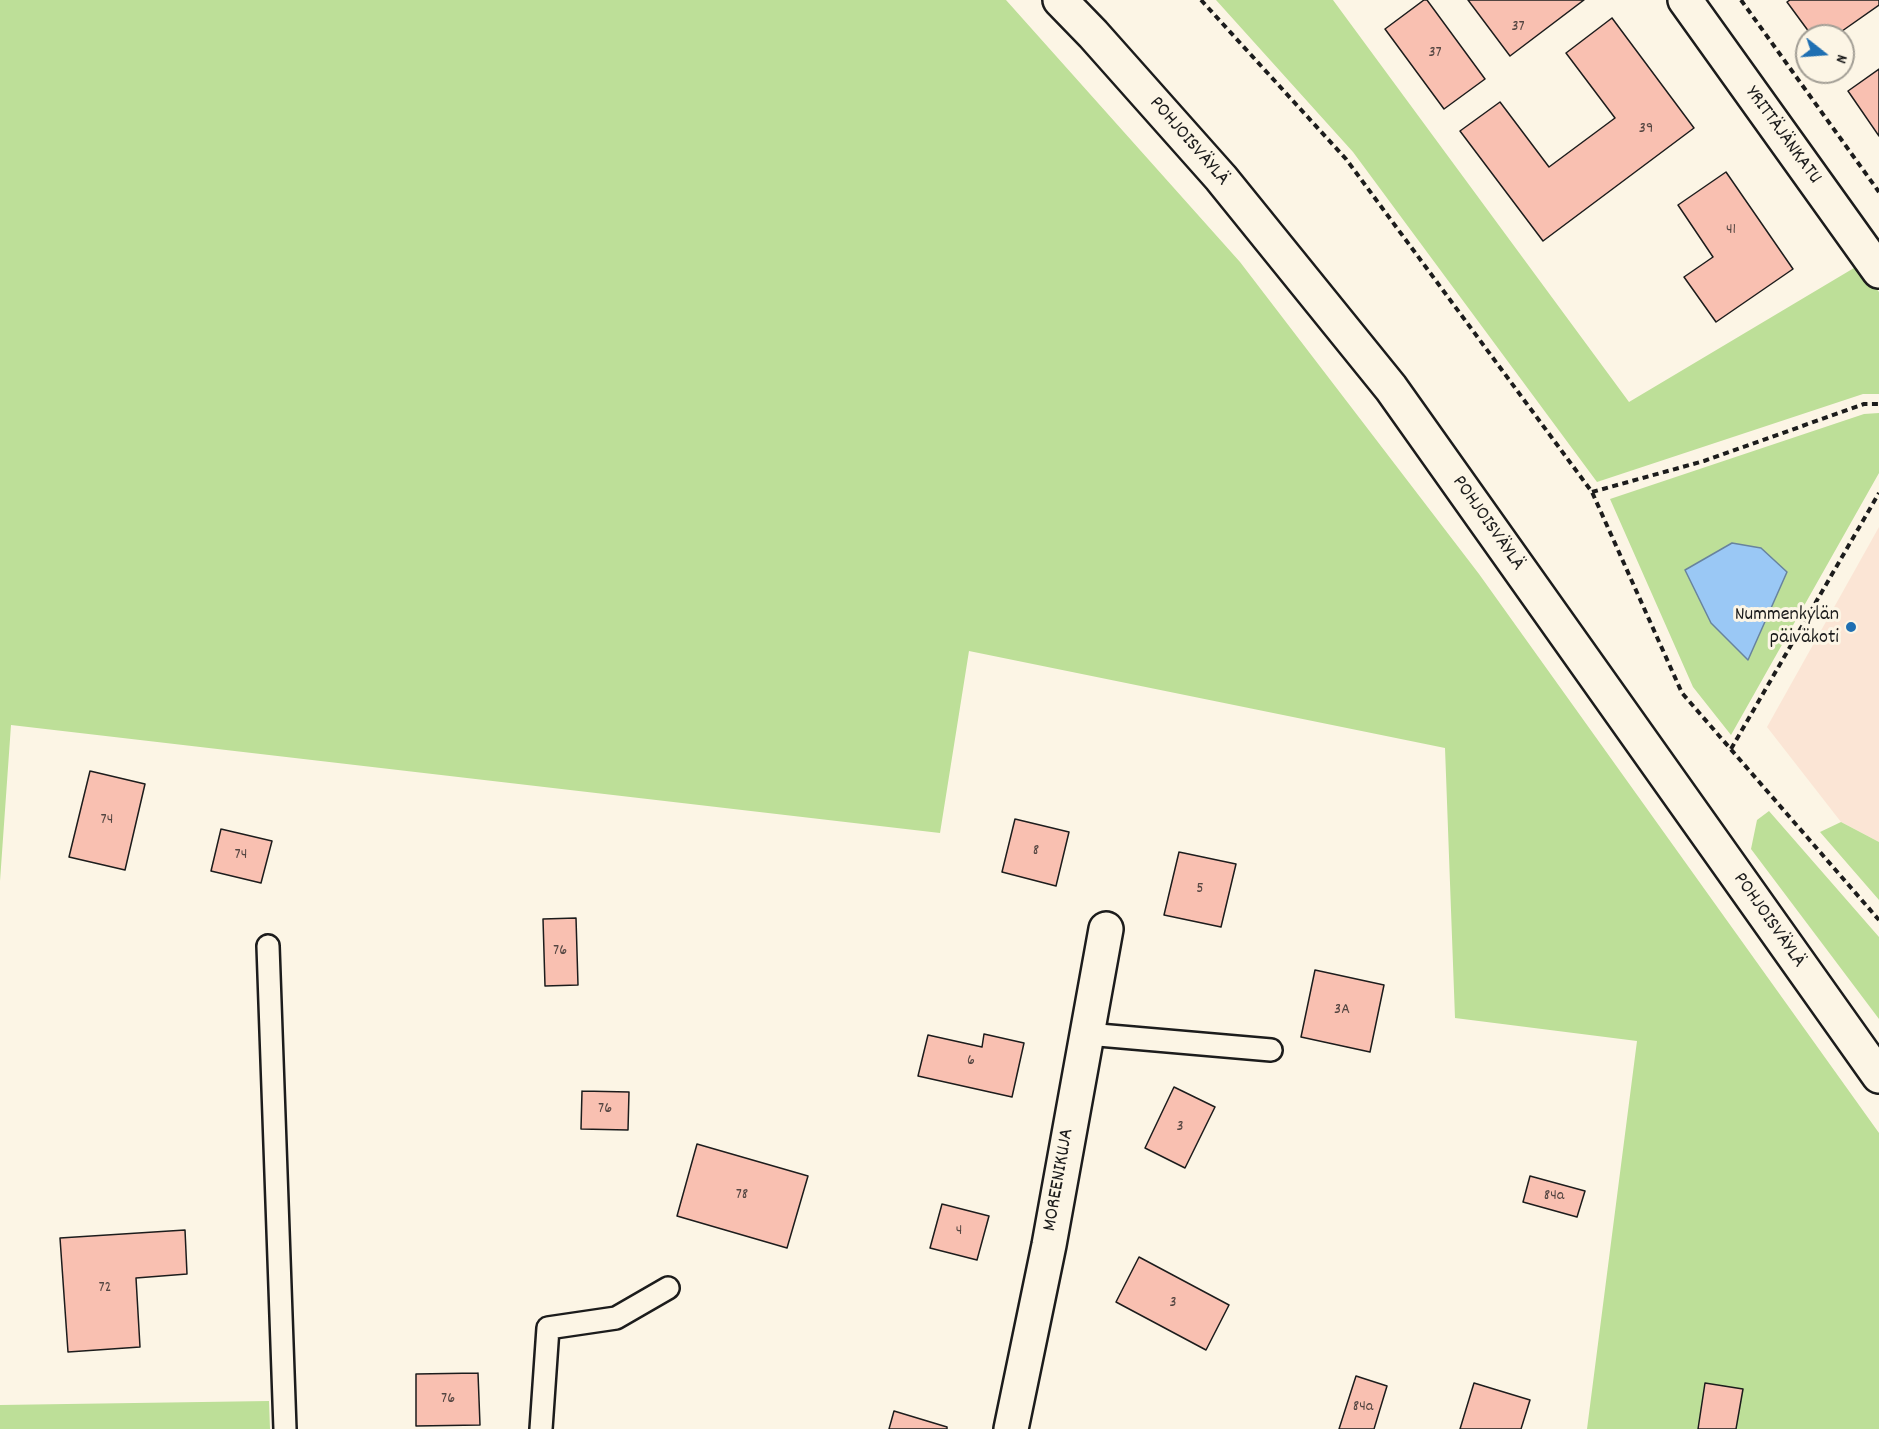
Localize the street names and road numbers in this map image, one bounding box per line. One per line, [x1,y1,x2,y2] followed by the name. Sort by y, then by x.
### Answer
[1739,82,1825,190] street label: YRITTÄJÄNKATU
[1143,92,1233,192] street label: POHJOISVÄYLÄ
[1446,472,1528,576] street label: POHJOISVÄYLÄ
[1727,869,1809,973] street label: POHJOISVÄYLÄ
[1039,1127,1081,1233] street label: MOREENIKUJA

